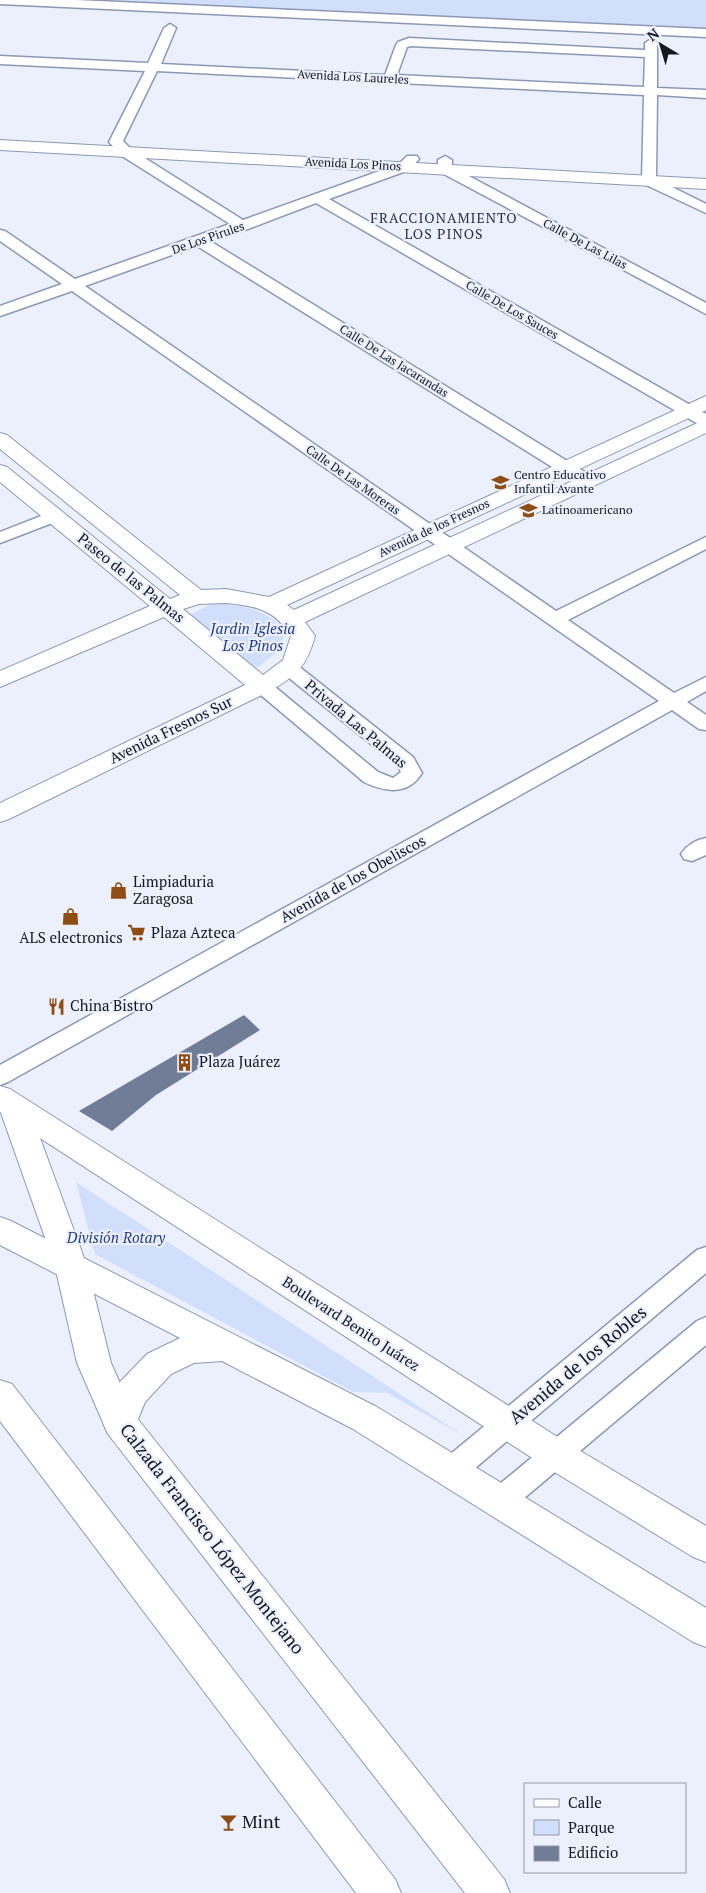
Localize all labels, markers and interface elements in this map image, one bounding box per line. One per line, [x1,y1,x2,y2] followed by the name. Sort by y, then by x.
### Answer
[636,20,686,70] north arrow
[643,23,663,45] text: N
[297,66,409,87] street label: Avenida Los Laureles
[304,153,402,174] street label: Avenida Los Pinos
[370,208,518,243] district label: FRACCIONAMIENTO LOS PINOS
[541,215,630,272] street label: Calle De Las Lilas
[170,218,246,257] street label: De Los Pirules
[463,277,561,342] street label: Calle De Los Sauces
[337,321,452,400] street label: Calle De Las Jacarandas
[303,441,403,518] street label: Calle De Las Moreras
[514,467,606,496] place label: Centro Educativo Infantil Avante
[490,472,510,492] school or university icon: Centro Educativo Infantil Avante
[376,495,492,560] street label: Avenida de los Fresnos
[518,500,538,520] school or university icon: Latinoamericano
[542,502,633,517] place label: Latinoamericano
[74,528,189,627] street label: Paseo de las Palmas
[210,618,295,655] park label: Jardin Iglesia Los Pinos
[301,674,412,772] street label: Privada Las Palmas
[106,690,236,768] street label: Avenida Fresnos Sur
[276,830,429,926] street label: Avenida de los Obeliscos
[133,871,214,908] place label: Limpiaduria Zaragosa
[109,881,129,901] shop icon: Limpiaduria Zaragosa
[61,907,81,927] shop icon: ALS electronics
[151,922,236,942] place label: Plaza Azteca
[127,923,147,943] supermarket icon: Plaza Azteca
[19,927,123,947] place label: ALS electronics
[70,995,153,1015] place label: China Bistro
[46,996,66,1016] restaurant icon: China Bistro
[199,1051,280,1071] place label: Plaza Juárez
[175,1052,195,1072] building icon: Plaza Juárez
[66,1227,166,1247] park label: División Rotary
[279,1271,424,1375] street label: Boulevard Benito Juárez
[504,1300,651,1429] street label: Avenida de los Robles
[115,1418,311,1659] street label: Calzada Francisco López Montejano
[524,1783,686,1873] legend
[568,1792,602,1812] text: Calle
[242,1809,281,1833] place label: Mint
[218,1812,238,1832] bar icon: Mint
[568,1817,615,1837] text: Parque
[568,1842,618,1862] text: Edificio

